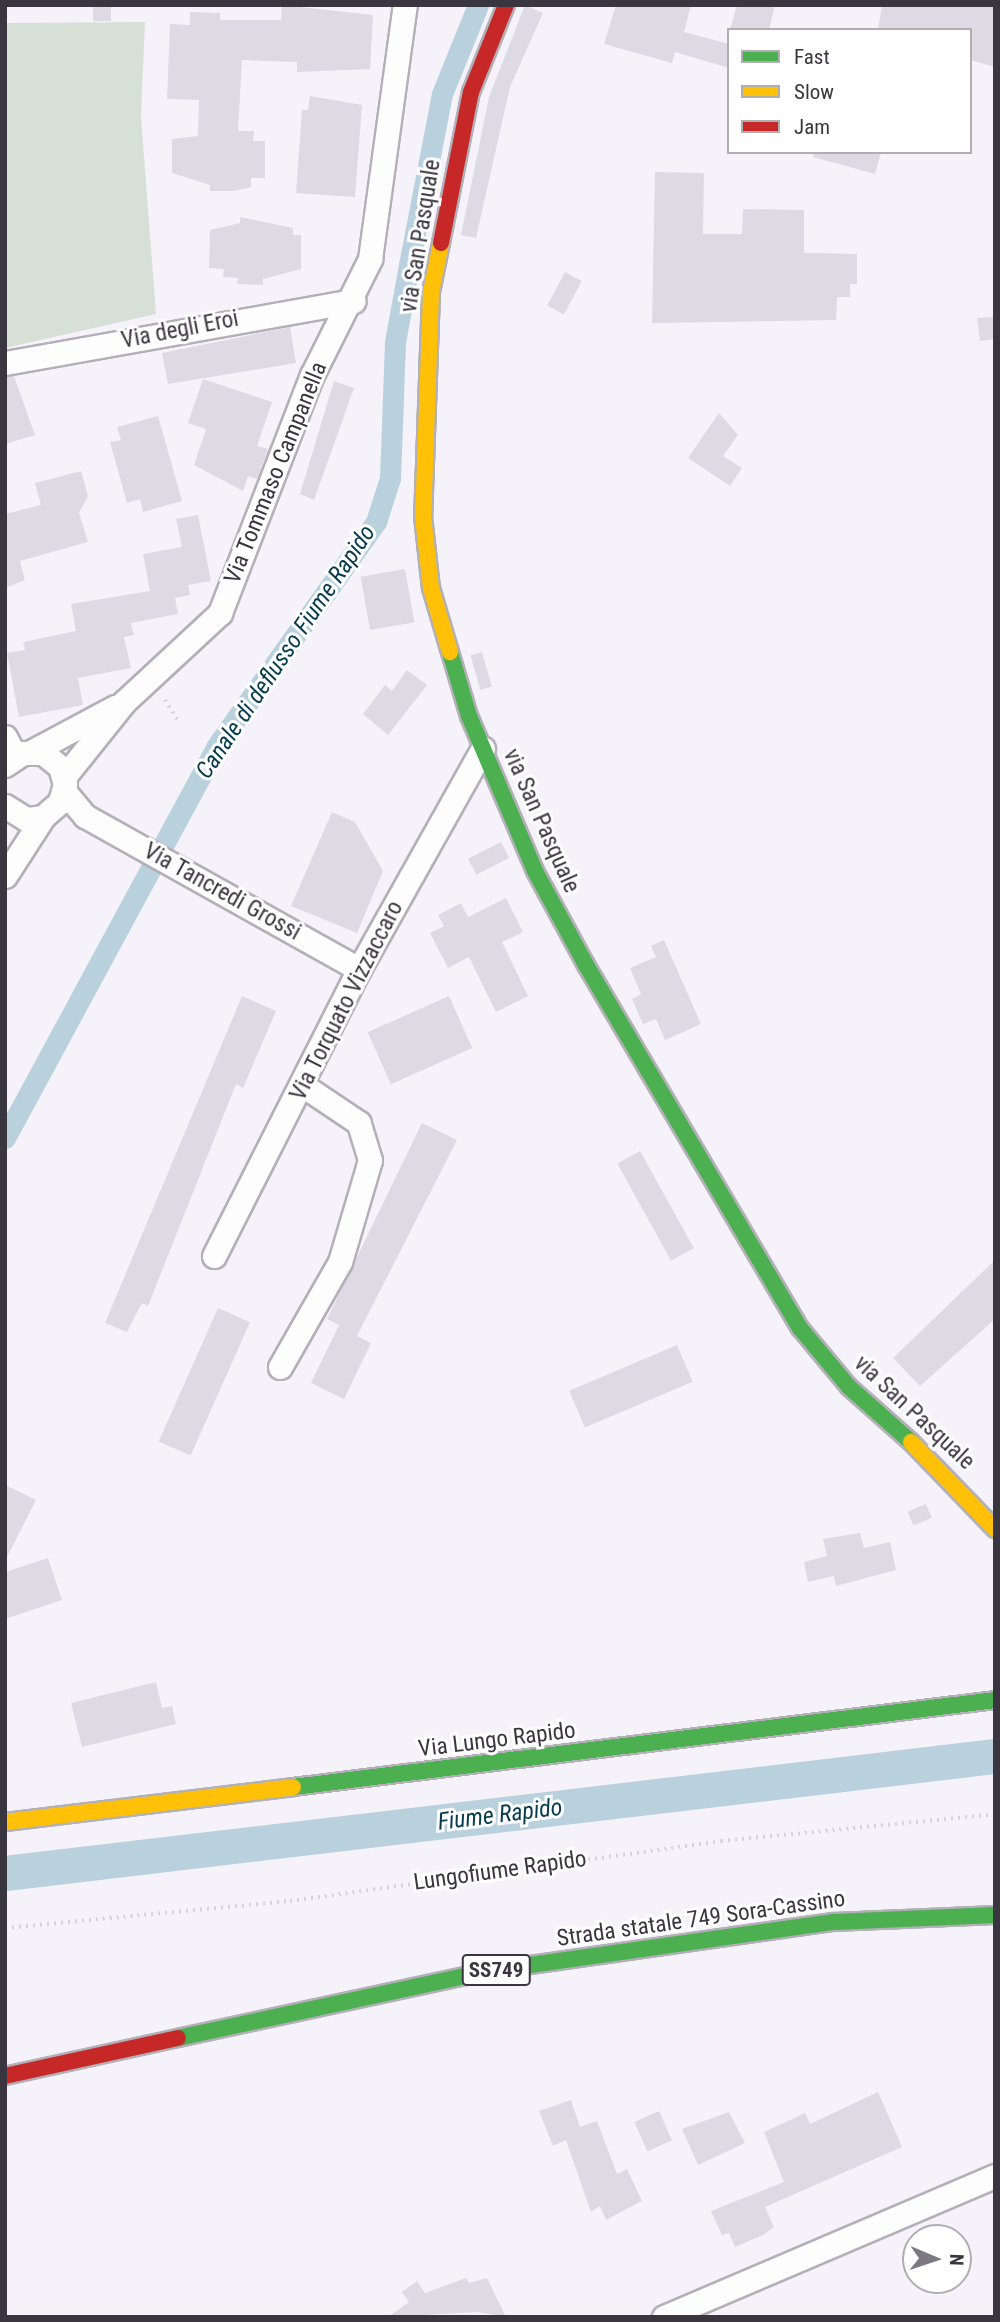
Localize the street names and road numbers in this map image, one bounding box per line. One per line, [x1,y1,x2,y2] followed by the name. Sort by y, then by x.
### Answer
[395,157,447,315] street label: via San Pasquale
[119,305,241,355] street label: Via degli Eroi
[219,358,333,588] street label: Via Tommaso Campanella
[497,745,585,897] street label: via San Pasquale
[138,837,306,947] street label: Via Tancredi Grossi
[285,896,409,1106] street label: Via Torquato Vizzaccaro
[848,1350,980,1476] street label: via San Pasquale
[417,1717,577,1763] street label: Via Lungo Rapido
[412,1845,588,1897] street label: Lungofiume Rapido
[555,1885,847,1953] street label: Strada statale 749 Sora-Cassino
[461,1952,531,1988] road number: SS749

